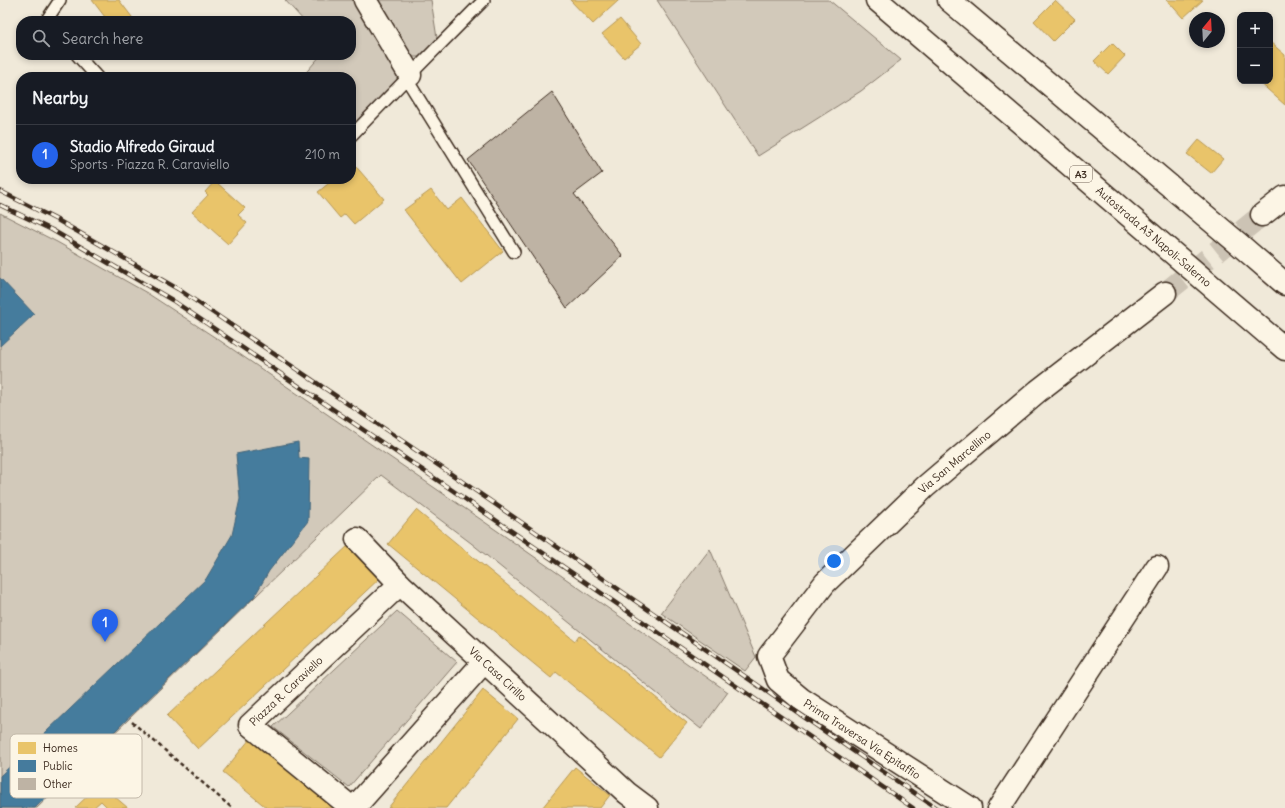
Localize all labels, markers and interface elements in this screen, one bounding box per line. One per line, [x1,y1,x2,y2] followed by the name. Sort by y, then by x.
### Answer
[1189,12,1225,48] north arrow
[1237,12,1273,84] map controls
[1237,12,1273,48] button: +
[16,16,356,60] search box
[30,27,52,49] icon: search
[62,29,143,48] text: Search here
[1237,48,1273,84] button: −
[32,87,88,109] text: Nearby
[70,137,214,156] text: Stadio Alfredo Giraud
[42,146,48,163] text: 1
[305,146,340,163] text: 210 m
[70,156,229,173] text: Sports · Piazza R. Caraviello
[1070,166,1092,182] road number: A3
[1093,183,1214,290] street label: Autostrada A3 Napoli-Salerno
[916,427,994,497] street label: Via San Marcellino
[824,551,844,571] your location
[92,609,118,642] pin: 1
[466,644,529,704] street label: Via Casa Cirillo
[246,653,326,729] street label: Piazza R. Caraviello
[801,696,923,782] street label: Prima Traversa Via Epitaffio
[10,734,142,798] legend
[43,741,78,755] text: Homes
[43,759,73,773] text: Public
[43,777,72,791] text: Other

